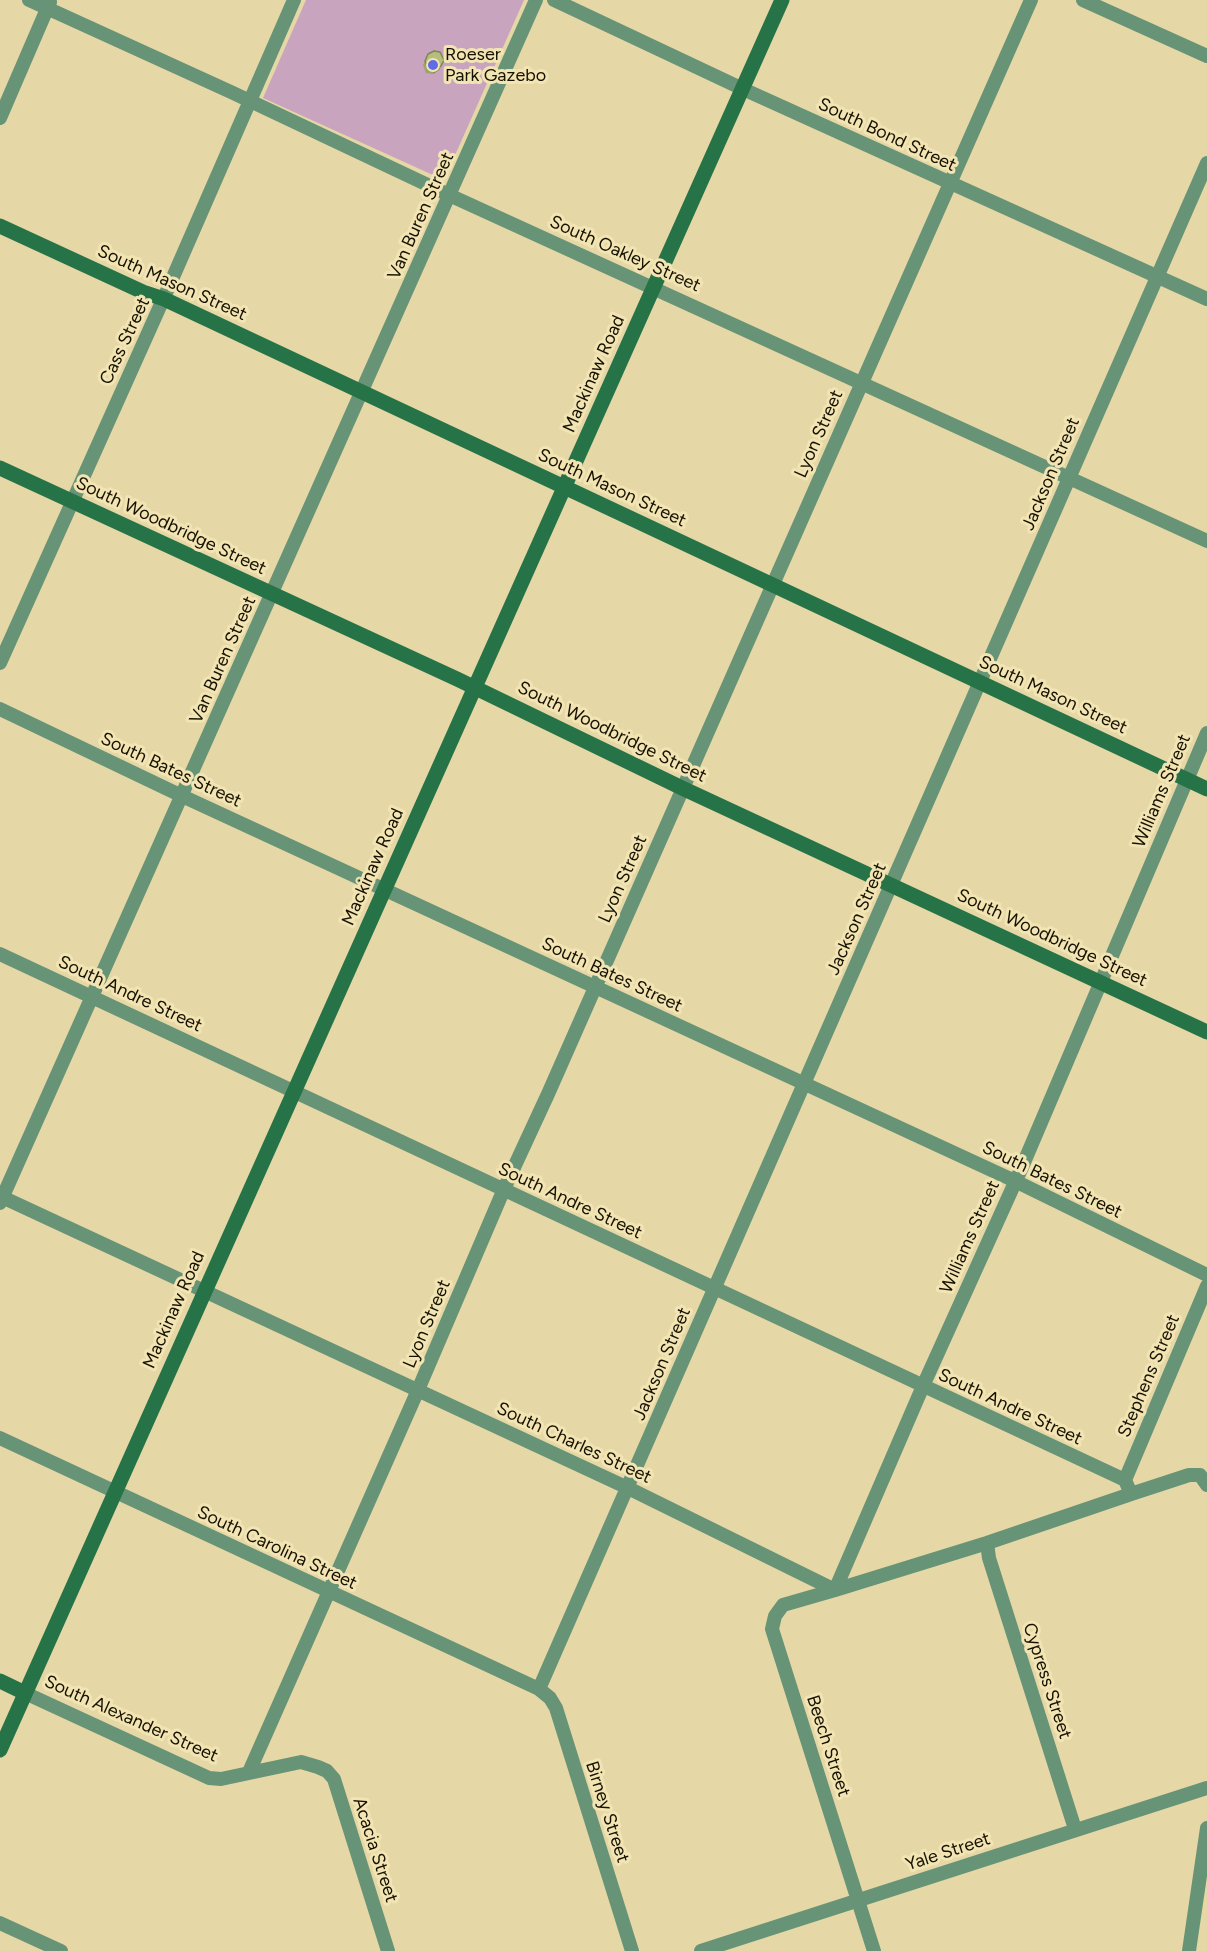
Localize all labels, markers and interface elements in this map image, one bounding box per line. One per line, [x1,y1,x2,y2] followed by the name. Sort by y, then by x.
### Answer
[445,44,546,86] place label: Roeser Park Gazebo
[426,58,440,72] marker: Roeser Park Gazebo
[815,94,959,176] street label: South Bond Street
[383,149,459,283] street label: Van Buren Street
[546,211,704,297] street label: South Oakley Street
[94,240,250,326] street label: South Mason Street
[95,294,155,388] street label: Cass Street
[558,312,630,436] street label: Mackinaw Road
[790,387,848,481] street label: Lyon Street
[1017,414,1085,534] street label: Jackson Street
[534,444,690,532] street label: South Mason Street
[72,472,270,580] street label: South Woodbridge Street
[185,593,261,727] street label: Van Buren Street
[975,651,1131,739] street label: South Mason Street
[514,677,710,787] street label: South Woodbridge Street
[97,728,245,812] street label: South Bates Street
[1128,731,1196,851] street label: Williams Street
[337,805,409,929] street label: Mackinaw Road
[594,832,652,926] street label: Lyon Street
[823,860,891,978] street label: Jackson Street
[953,884,1151,992] street label: South Woodbridge Street
[538,933,686,1017] street label: South Bates Street
[55,951,205,1037] street label: South Andre Street
[979,1137,1125,1223] street label: South Bates Street
[495,1158,645,1244] street label: South Andre Street
[935,1177,1005,1297] street label: Williams Street
[138,1248,210,1372] street label: Mackinaw Road
[399,1277,455,1371] street label: Lyon Street
[628,1304,696,1424] street label: Jackson Street
[1113,1311,1185,1441] street label: Stephens Street
[935,1364,1085,1450] street label: South Andre Street
[493,1398,655,1488] street label: South Charles Street
[194,1502,360,1594] street label: South Carolina Street
[1018,1620,1076,1742] street label: Cypress Street
[41,1671,221,1767] street label: South Alexander Street
[801,1693,855,1799] street label: Beech Street
[580,1759,634,1865] street label: Birney Street
[348,1795,402,1905] street label: Acacia Street
[903,1828,993,1876] street label: Yale Street

